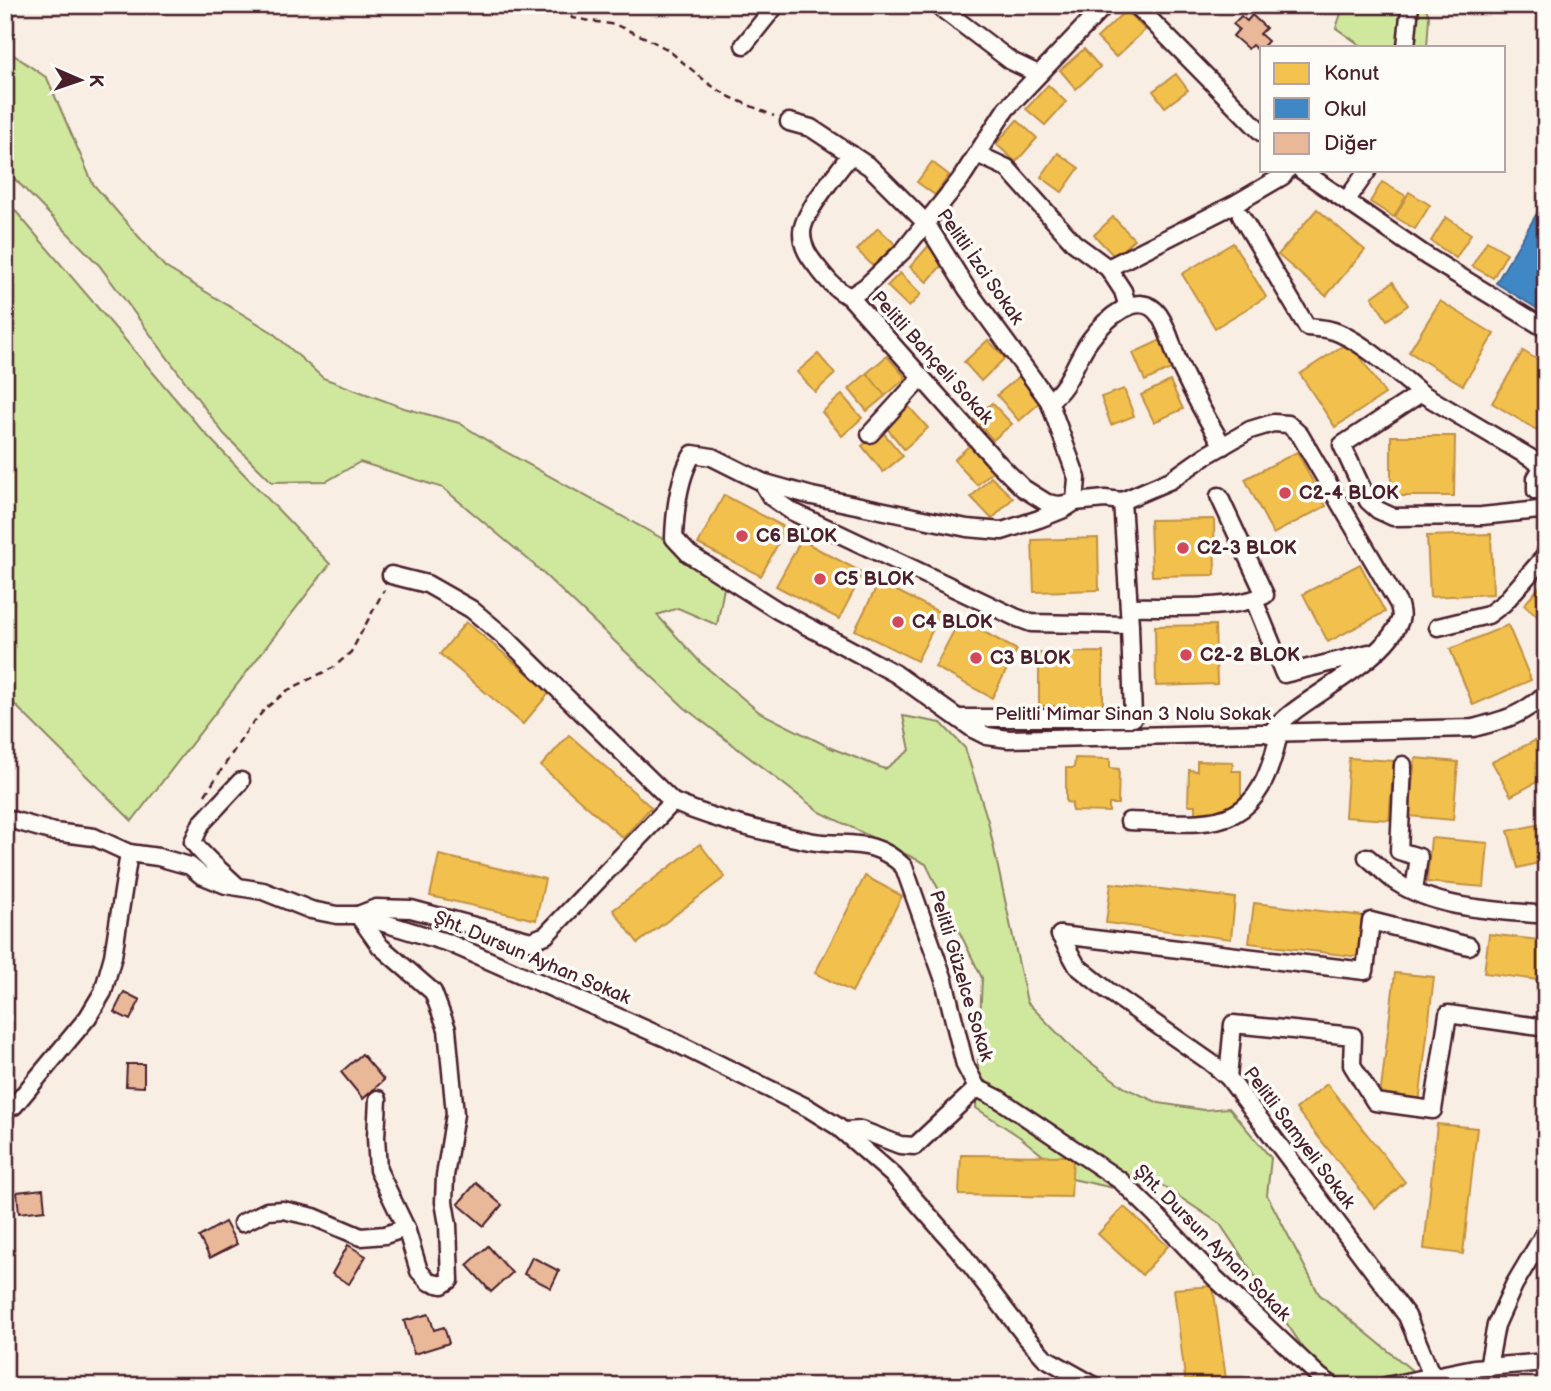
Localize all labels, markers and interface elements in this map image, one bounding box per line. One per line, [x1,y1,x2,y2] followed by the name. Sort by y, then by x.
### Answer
[46,46,116,116] north arrow
[1260,46,1506,172] legend
[1324,61,1380,86] text: Konut
[84,74,107,87] text: K
[1324,97,1367,122] text: Okul
[1324,131,1377,156] text: Diğer
[932,205,1029,330] street label: Pelitli İzci Sokak
[866,287,998,430] street label: Pelitli Bahçeli Sokak
[1299,482,1399,505] place label: C2-4 BLOK
[1277,485,1293,501] marker: C2-4 BLOK
[756,525,837,548] place label: C6 BLOK
[734,528,750,544] marker: C6 BLOK
[1197,537,1297,560] place label: C2-3 BLOK
[1175,540,1191,556] marker: C2-3 BLOK
[834,568,915,591] place label: C5 BLOK
[812,571,828,587] marker: C5 BLOK
[912,611,993,634] place label: C4 BLOK
[890,614,906,630] marker: C4 BLOK
[1200,644,1300,667] place label: C2-2 BLOK
[990,647,1071,670] place label: C3 BLOK
[1178,647,1194,663] marker: C2-2 BLOK
[968,650,984,666] marker: C3 BLOK
[995,703,1272,726] street label: Pelitli Mimar Sinan 3 Nolu Sokak
[924,888,998,1065] street label: Pelitli Güzelce Sokak
[430,906,635,1010] street label: Şht. Dursun Ayhan Sokak
[1238,1062,1360,1214] street label: Pelitli Samyeli Sokak
[1129,1160,1295,1326] street label: Şht. Dursun Ayhan Sokak

